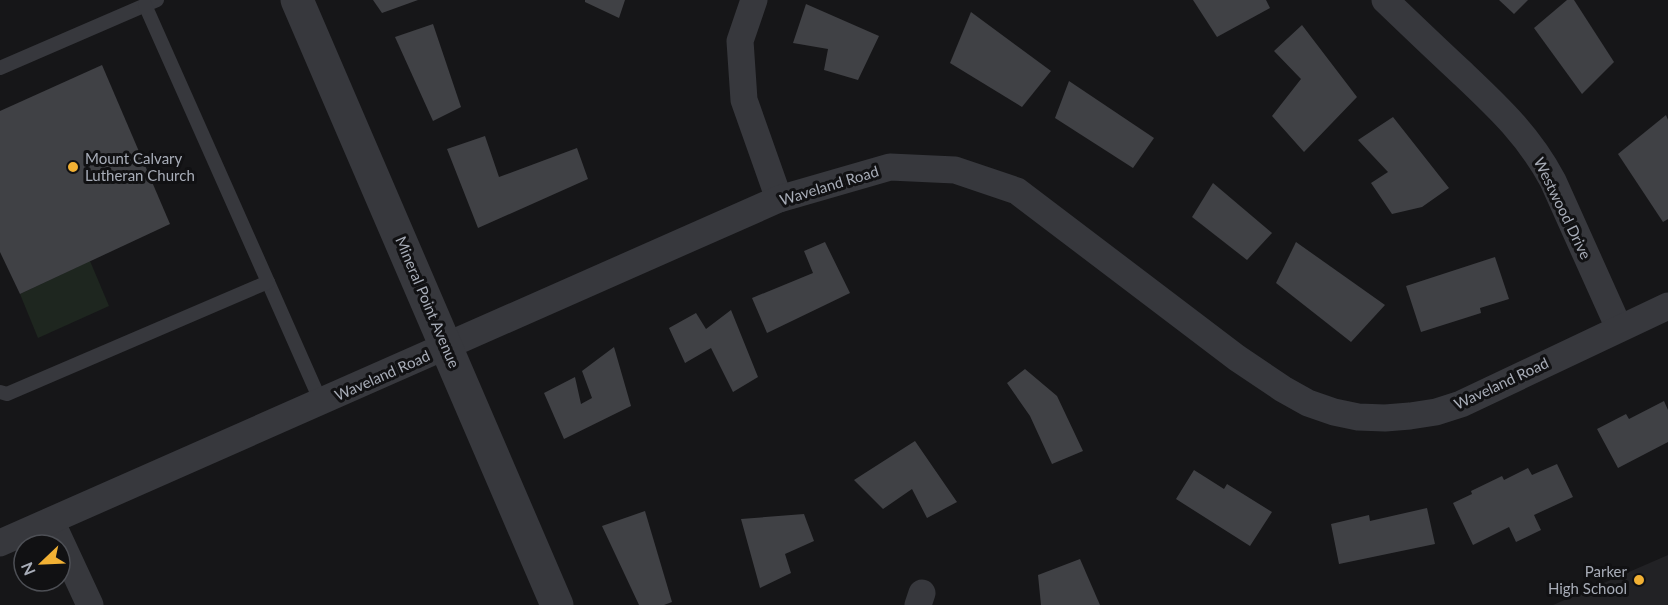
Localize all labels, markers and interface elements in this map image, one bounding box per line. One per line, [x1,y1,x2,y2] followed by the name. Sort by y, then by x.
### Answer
[85,149,195,184] place label: Mount Calvary Lutheran Church
[1531,154,1595,262] street label: Westwood Drive
[66,160,80,174] marker: Mount Calvary Lutheran Church
[777,161,881,209] street label: Waveland Road
[392,233,464,371] street label: Mineral Point Avenue
[332,346,432,404] street label: Waveland Road
[1451,353,1551,413] street label: Waveland Road
[12,533,72,593] north arrow
[17,560,39,578] text: N
[1548,562,1628,597] place label: Parker High School
[1632,573,1646,587] marker: Parker High School

